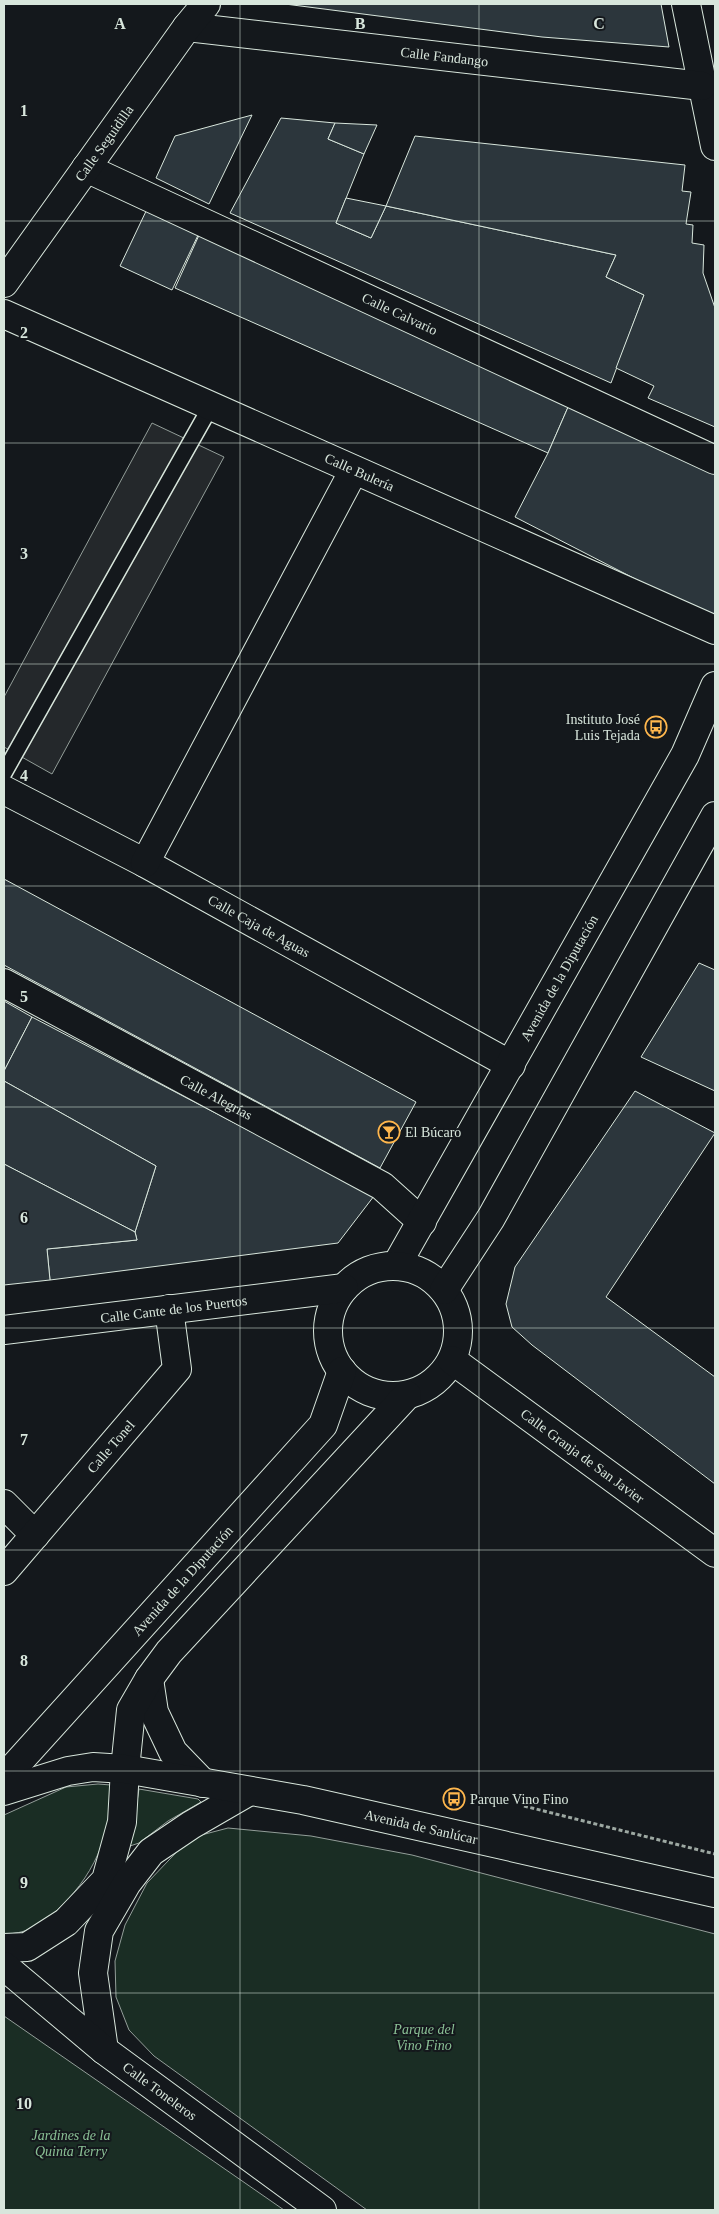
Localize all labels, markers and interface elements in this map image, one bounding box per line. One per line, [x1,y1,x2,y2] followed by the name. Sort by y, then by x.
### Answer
[114,15,126,32] text: A
[355,15,366,32] text: B
[593,15,605,32] text: C
[400,44,489,69] street label: Calle Fandango
[20,102,28,119] text: 1
[72,102,137,184] street label: Calle Seguidilla
[360,290,440,338] street label: Calle Calvario
[20,324,28,341] text: 2
[322,451,397,495] street label: Calle Bulería
[20,545,28,562] text: 3
[566,712,641,743] place label: Instituto José Luis Tejada
[644,715,668,739] bus stop icon: Instituto José Luis Tejada
[20,767,28,784] text: 4
[205,892,312,960] street label: Calle Caja de Aguas
[518,912,601,1044] street label: Avenida de la Diputación
[20,988,28,1005] text: 5
[177,1072,255,1123] street label: Calle Alegrías
[377,1120,401,1144] bar icon: El Búcaro
[405,1125,461,1140] place label: El Búcaro
[20,1209,28,1226] text: 6
[99,1293,248,1326] street label: Calle Cante de los Puertos
[518,1406,647,1507] street label: Calle Granja de San Javier
[84,1417,138,1476] street label: Calle Tonel
[20,1431,28,1448] text: 7
[129,1523,236,1639] street label: Avenida de la Diputación
[20,1652,28,1669] text: 8
[442,1787,466,1811] bus stop icon: Parque Vino Fino
[470,1792,568,1807] place label: Parque Vino Fino
[363,1807,479,1847] street label: Avenida de Sanlúcar
[20,1874,28,1891] text: 9
[392,2022,455,2053] park label: Parque del Vino Fino
[120,2059,199,2124] street label: Calle Toneleros
[16,2095,32,2112] text: 10
[32,2128,110,2159] park label: Jardines de la Quinta Terry

